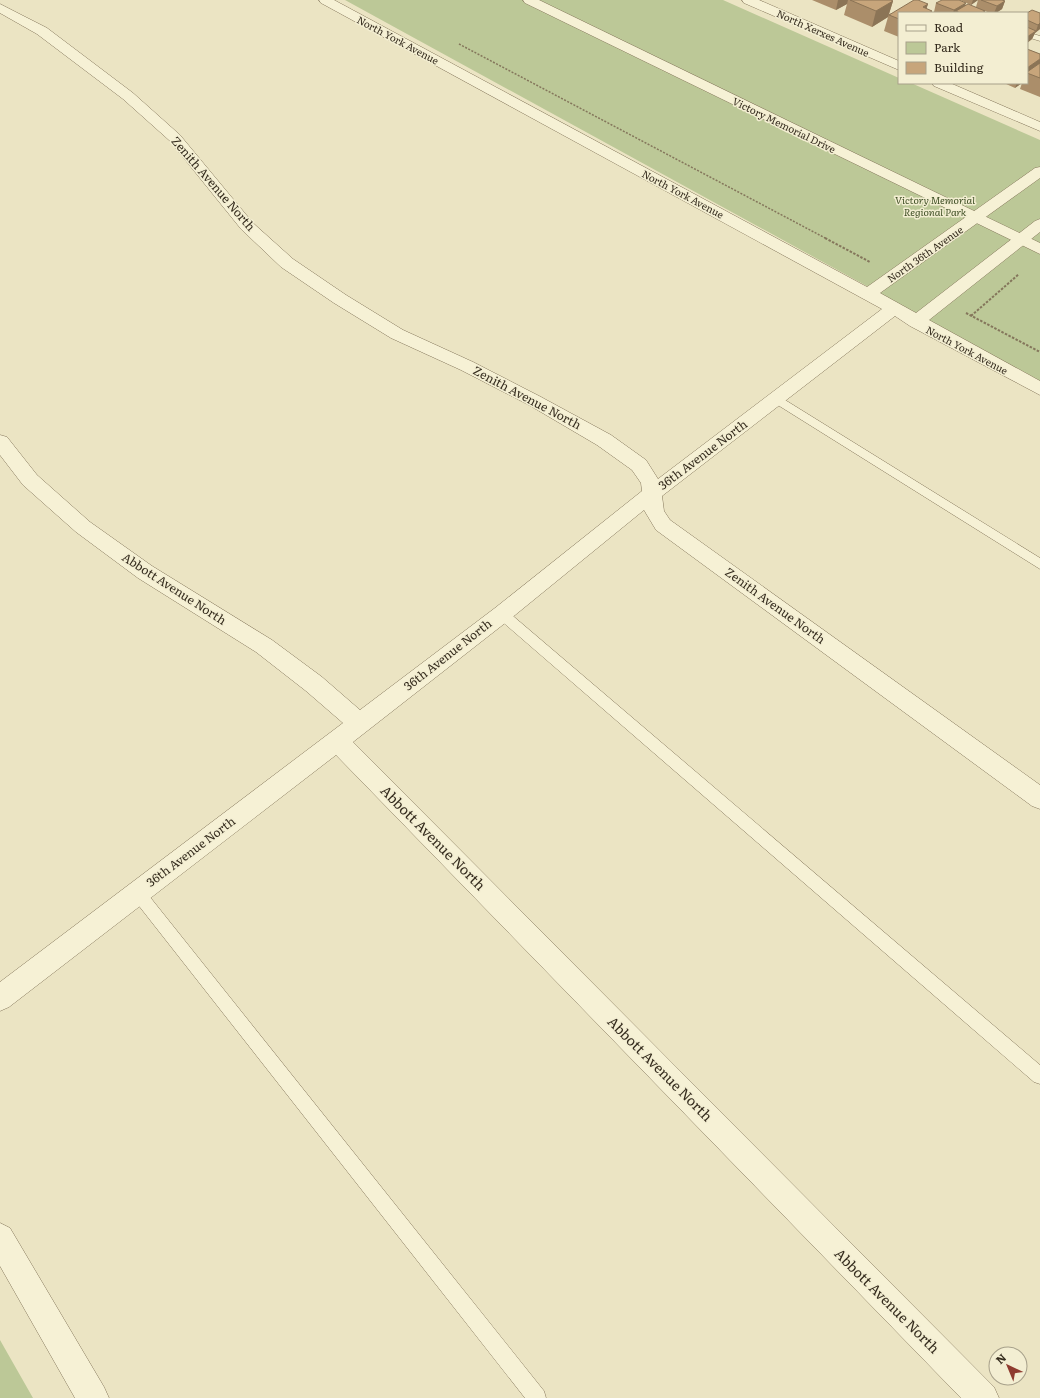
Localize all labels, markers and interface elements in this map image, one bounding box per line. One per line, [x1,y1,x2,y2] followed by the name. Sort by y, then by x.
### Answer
[774,5,872,60] street label: North Xerxes Avenue
[355,12,442,67] street label: North York Avenue
[898,12,1028,84] legend
[934,18,964,36] text: Road
[934,38,961,56] text: Park
[934,58,984,76] text: Building
[730,93,838,156] street label: Victory Memorial Drive
[168,132,260,235] street label: Zenith Avenue North
[640,166,727,221] street label: North York Avenue
[895,192,975,219] park label: Victory Memorial Regional Park
[884,222,966,285] street label: North 36th Avenue
[924,322,1011,377] street label: North York Avenue
[470,361,585,433] street label: Zenith Avenue North
[654,415,751,494] street label: 36th Avenue North
[119,548,230,629] street label: Abbott Avenue North
[722,563,830,648] street label: Zenith Avenue North
[399,614,495,694] street label: 36th Avenue North
[377,780,491,894] street label: Abbott Avenue North
[142,812,239,891] street label: 36th Avenue North
[604,1011,718,1125] street label: Abbott Avenue North
[831,1243,945,1357] street label: Abbott Avenue North
[988,1346,1028,1386] north arrow
[991,1349,1009,1367] text: N

